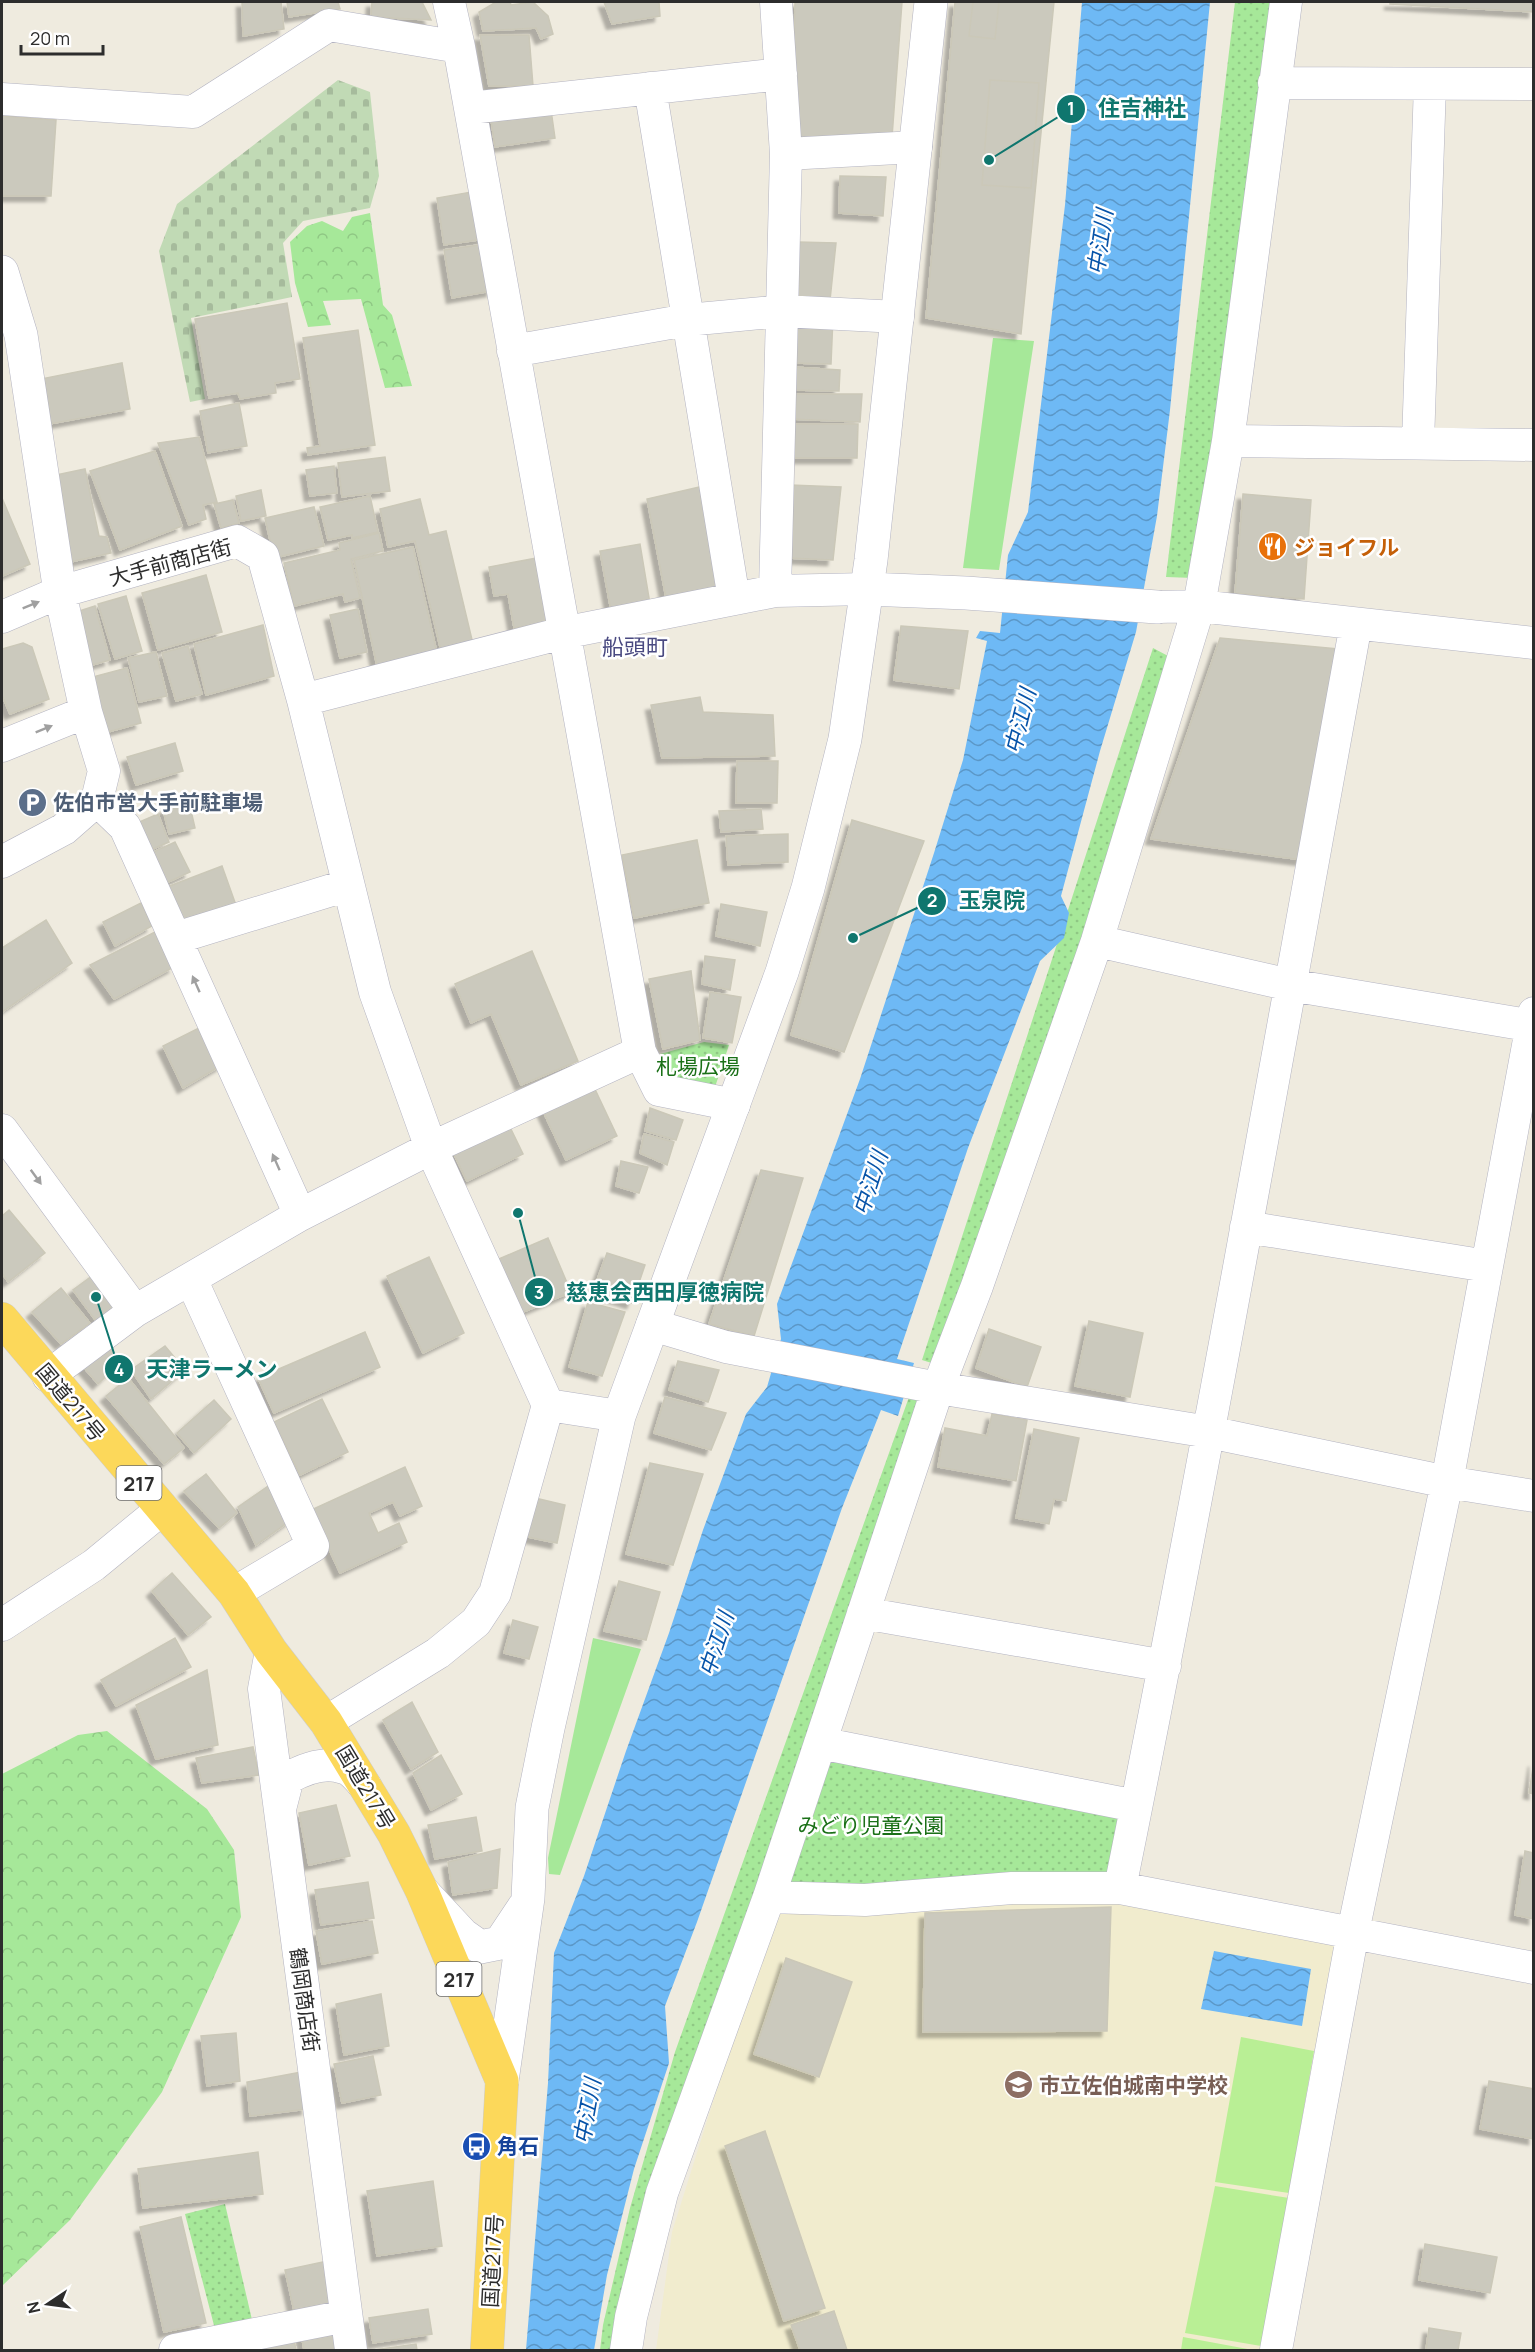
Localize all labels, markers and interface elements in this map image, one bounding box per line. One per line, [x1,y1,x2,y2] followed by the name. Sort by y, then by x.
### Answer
[21,18,104,56] scale bar
[30,26,70,50] text: 20 m
[1056,89,1198,129] callout: 住吉神社
[1098,93,1186,123] text: 住吉神社
[1067,96,1075,120] text: 1
[1081,205,1120,277] water label: 中江川
[1257,531,1289,563] restaurant icon: ジョイフル
[106,532,234,592] street label: 大手前商店街
[1294,533,1399,561] place label: ジョイフル
[22,600,40,609] one-way arrow
[602,632,668,662] district label: 船頭町
[997,683,1043,757] water label: 中江川
[35,724,53,733] one-way arrow
[16,786,48,818] parking icon: 佐伯市営大手前駐車場
[53,788,263,816] place label: 佐伯市営大手前駐車場
[917,881,1037,921] callout: 玉泉院
[959,885,1025,915] text: 玉泉院
[927,888,937,912] text: 2
[192,975,201,992] one-way arrow
[656,1052,740,1080] park label: 札場広場
[846,1145,895,1219] water label: 中江川
[271,1152,281,1170] one-way arrow
[30,1168,42,1184] one-way arrow
[524,1272,776,1312] callout: 慈恵会西田厚徳病院
[566,1277,764,1307] text: 慈恵会西田厚徳病院
[534,1280,544,1304] text: 3
[104,1349,290,1389] callout: 天津ラーメン
[146,1354,278,1384] text: 天津ラーメン
[30,1357,112,1447] street label: 国道217号
[114,1357,125,1381] text: 4
[116,1466,162,1500] road number: 217
[692,1606,741,1680] water label: 中江川
[330,1740,402,1834] street label: 国道217号
[798,1811,945,1839] park label: みどり児童公園
[284,1946,326,2054] street label: 鶴岡商店街
[436,1962,482,1996] road number: 217
[1002,2069,1034,2101] school or university icon: 市立佐伯城南中学校
[1039,2071,1228,2099] place label: 市立佐伯城南中学校
[566,2074,608,2146] water label: 中江川
[460,2130,492,2162] bus stop icon: 角石
[497,2132,539,2160] place label: 角石
[476,2213,508,2309] street label: 国道217号
[18,2274,78,2334] north arrow
[21,2299,45,2315] text: N

